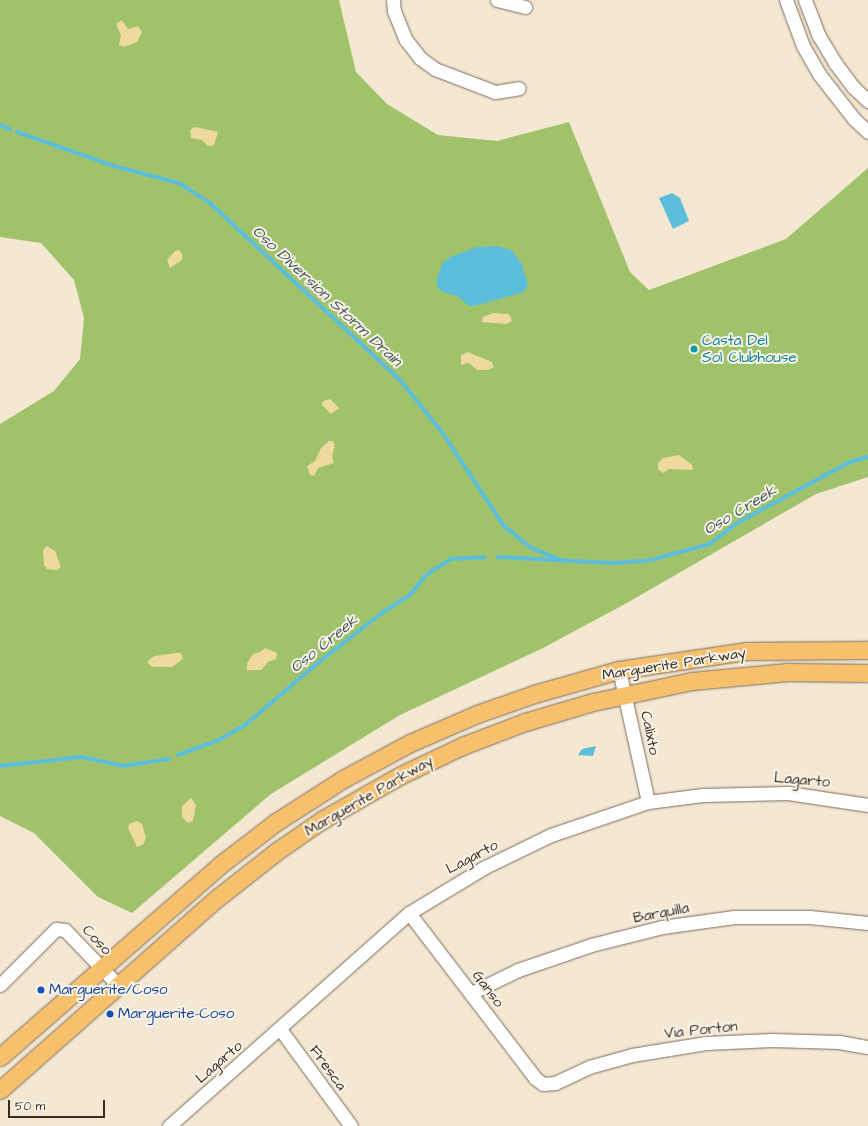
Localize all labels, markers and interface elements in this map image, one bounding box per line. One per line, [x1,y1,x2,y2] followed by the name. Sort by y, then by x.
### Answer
[248,222,406,370] water label: Oso Diversion Storm Drain
[702,331,797,366] place label: Casta Del Sol Clubhouse
[689,344,699,354] marker: Casta Del Sol Clubhouse
[700,481,780,539] water label: Oso Creek
[286,611,362,677] water label: Oso Creek
[601,644,747,684] street label: Marguerite Parkway
[637,709,663,757] street label: Calixto
[302,752,436,840] street label: Marguerite Parkway
[773,769,831,791] street label: Lagarto
[443,836,501,878] street label: Lagarto
[632,899,690,927] street label: Barquilla
[78,921,116,959] street label: Coso
[468,967,508,1011] street label: Ganso
[49,981,167,999] place label: Marguerite/Coso
[36,985,46,995] marker: Marguerite/Coso
[118,1005,234,1023] place label: Marguerite-Coso
[105,1009,115,1019] marker: Marguerite-Coso
[663,1017,739,1043] street label: Via Porton
[192,1037,246,1087] street label: Lagarto
[306,1042,350,1094] street label: Fresca
[10,1092,107,1118] scale bar
[15,1098,45,1115] text: 50 m

